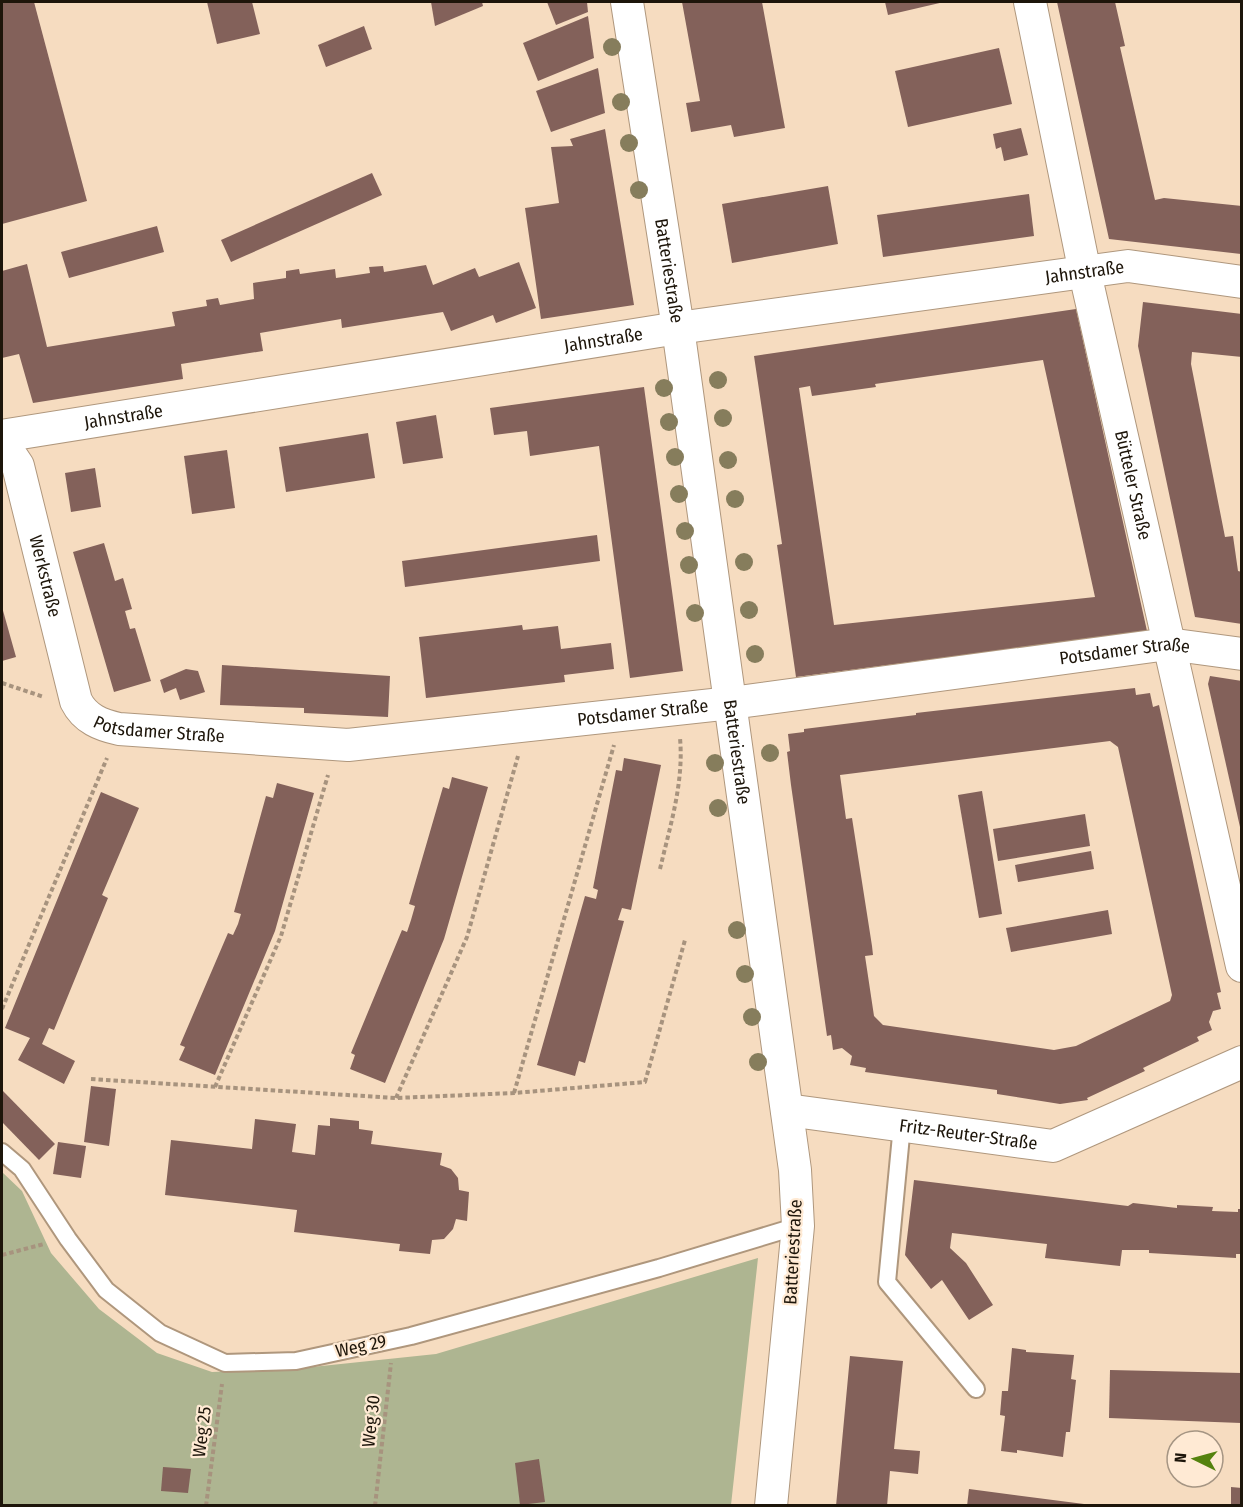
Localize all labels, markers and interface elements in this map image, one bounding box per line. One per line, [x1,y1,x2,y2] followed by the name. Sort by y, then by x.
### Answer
[650,217,688,325] street label: Batteriestraße
[1044,256,1126,288] street label: Jahnstraße
[562,323,644,357] street label: Jahnstraße
[83,399,165,434] street label: Jahnstraße
[1110,428,1156,542] street label: Bütteler Straße
[24,533,66,619] street label: Werkstraße
[1058,633,1191,670] street label: Potsdamer Straße
[576,695,709,731] street label: Potsdamer Straße
[719,698,755,806] street label: Batteriestraße
[90,711,225,747] street label: Potsdamer Straße
[898,1114,1039,1155] street label: Fritz-Reuter-Straße
[779,1199,807,1305] street label: Batteriestraße
[334,1330,388,1362] street label: Weg 29
[357,1394,385,1448] street label: Weg 30
[188,1405,216,1459] street label: Weg 25
[1165,1429,1225,1489] north arrow
[1171,1452,1190,1463] text: N

